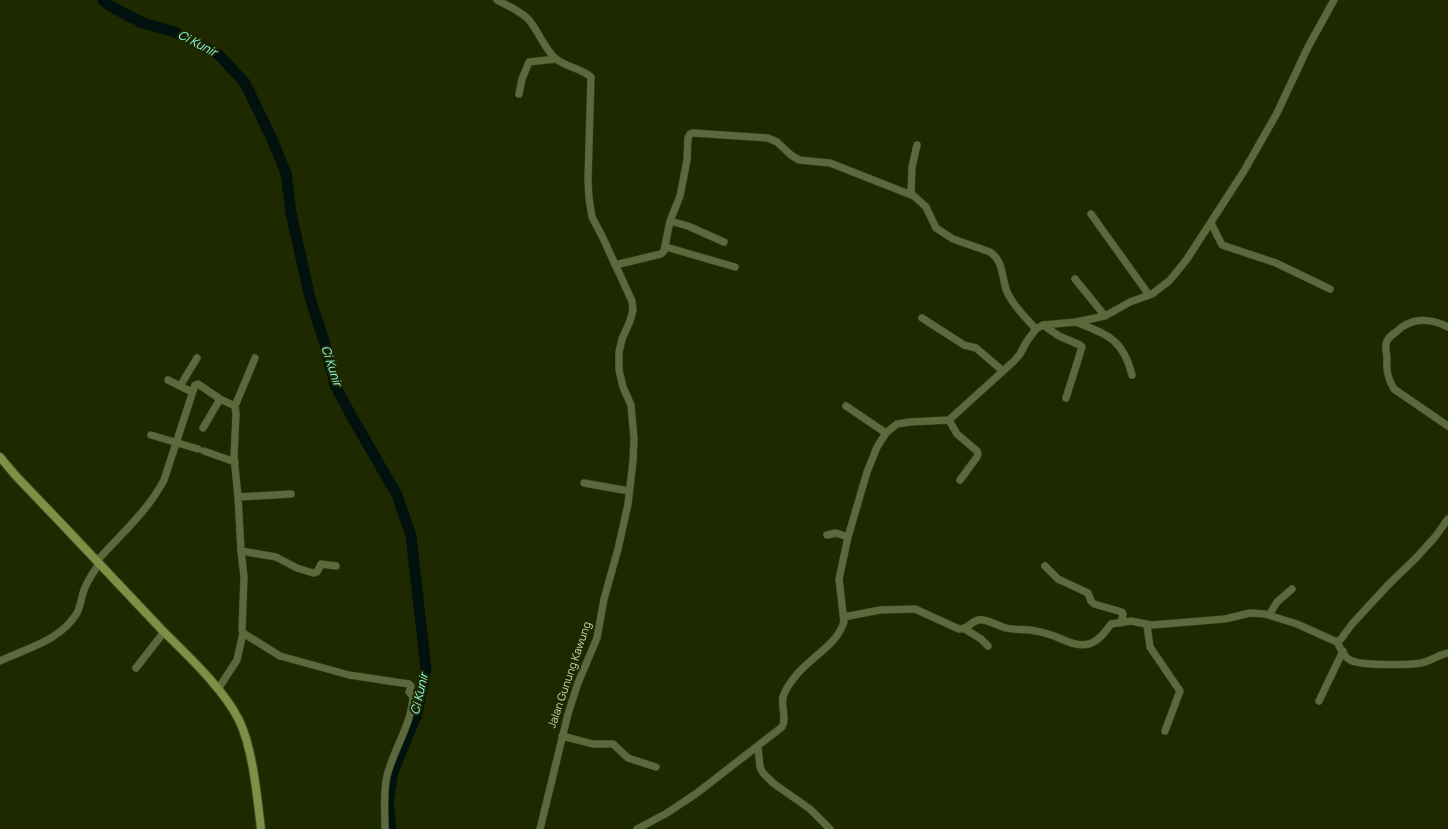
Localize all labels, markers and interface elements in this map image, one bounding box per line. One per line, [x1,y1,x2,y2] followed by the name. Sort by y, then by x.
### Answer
[175,28,219,60] water label: Ci Kunir
[318,344,344,388] water label: Ci Kunir
[546,620,594,730] street label: Jalan Gunung Kawung
[408,672,432,716] water label: Ci Kunir

